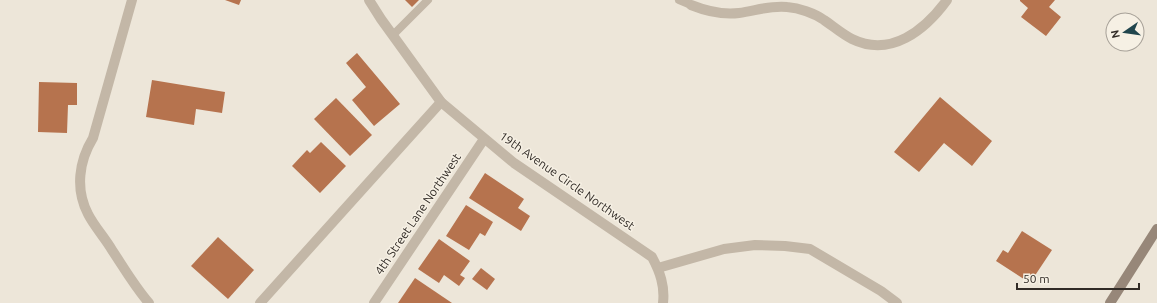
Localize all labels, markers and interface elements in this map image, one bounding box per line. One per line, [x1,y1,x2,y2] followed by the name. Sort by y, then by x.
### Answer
[1105,12,1145,52] north arrow
[1108,29,1122,40] text: N
[497,129,637,232] street label: 19th Avenue Circle Northwest
[372,150,463,277] street label: 4th Street Lane Northwest
[1017,265,1139,291] scale bar
[1023,272,1050,285] text: 50 m

